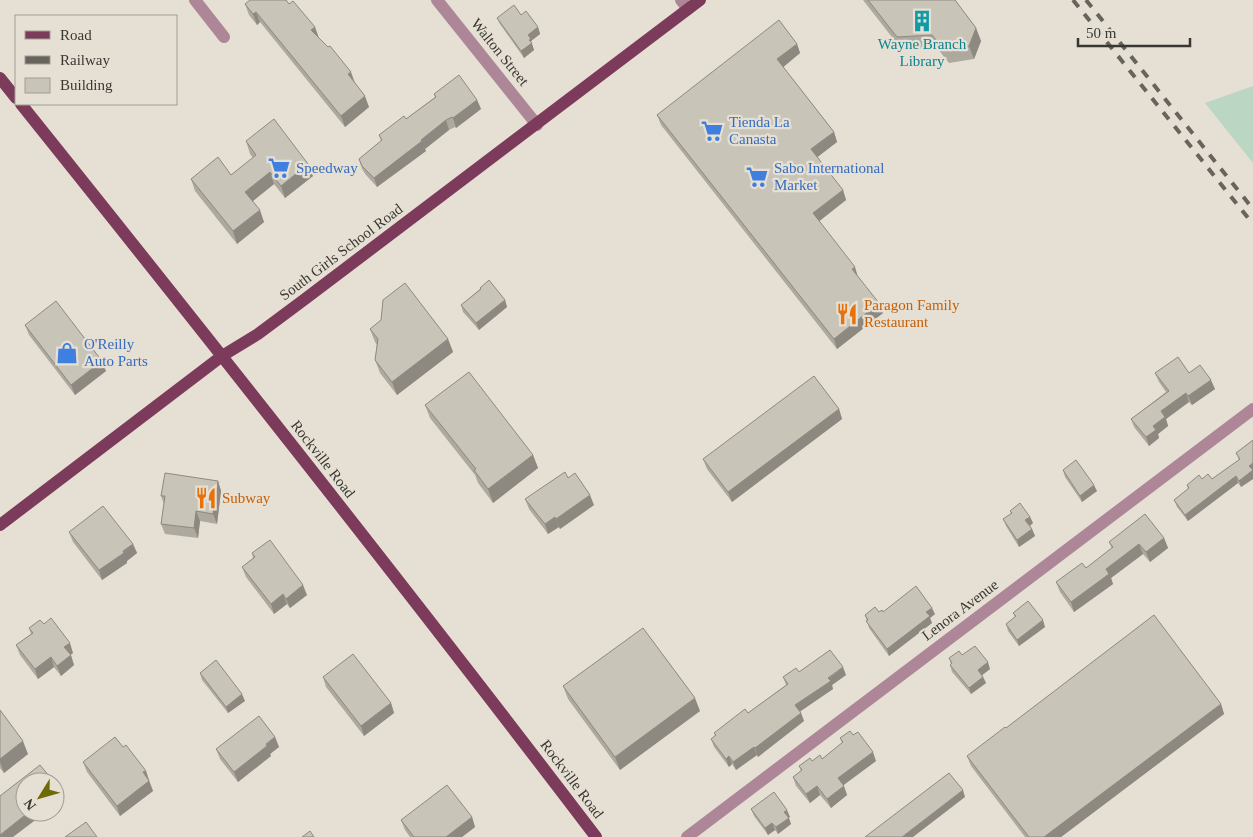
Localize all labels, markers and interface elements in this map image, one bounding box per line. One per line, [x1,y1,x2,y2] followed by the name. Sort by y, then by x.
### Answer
[909,8,935,34] building icon: Wayne Branch Library
[15,15,178,105] legend
[468,15,532,89] street label: Walton Street
[1078,15,1190,47] scale bar
[1086,25,1117,41] text: 50 m
[60,27,92,43] text: Road
[878,36,967,69] place label: Wayne Branch Library
[60,52,110,68] text: Railway
[60,77,113,93] text: Building
[729,114,790,147] place label: Tienda La Canasta
[699,118,725,144] supermarket icon: Tienda La Canasta
[266,155,292,181] supermarket icon: Speedway
[296,160,358,176] place label: Speedway
[774,160,884,193] place label: Sabo International Market
[744,164,770,190] supermarket icon: Sabo International Market
[276,200,406,303] street label: South Girls School Road
[864,297,960,330] place label: Paragon Family Restaurant
[834,301,860,327] restaurant icon: Paragon Family Restaurant
[84,336,148,369] place label: O'Reilly Auto Parts
[54,340,80,366] shop icon: O'Reilly Auto Parts
[288,417,358,501] street label: Rockville Road
[193,485,219,511] restaurant icon: Subway
[222,490,271,506] place label: Subway
[919,576,1001,644] street label: Lenora Avenue
[537,737,607,822] street label: Rockville Road
[15,772,65,822] north arrow
[21,796,39,813] text: N

